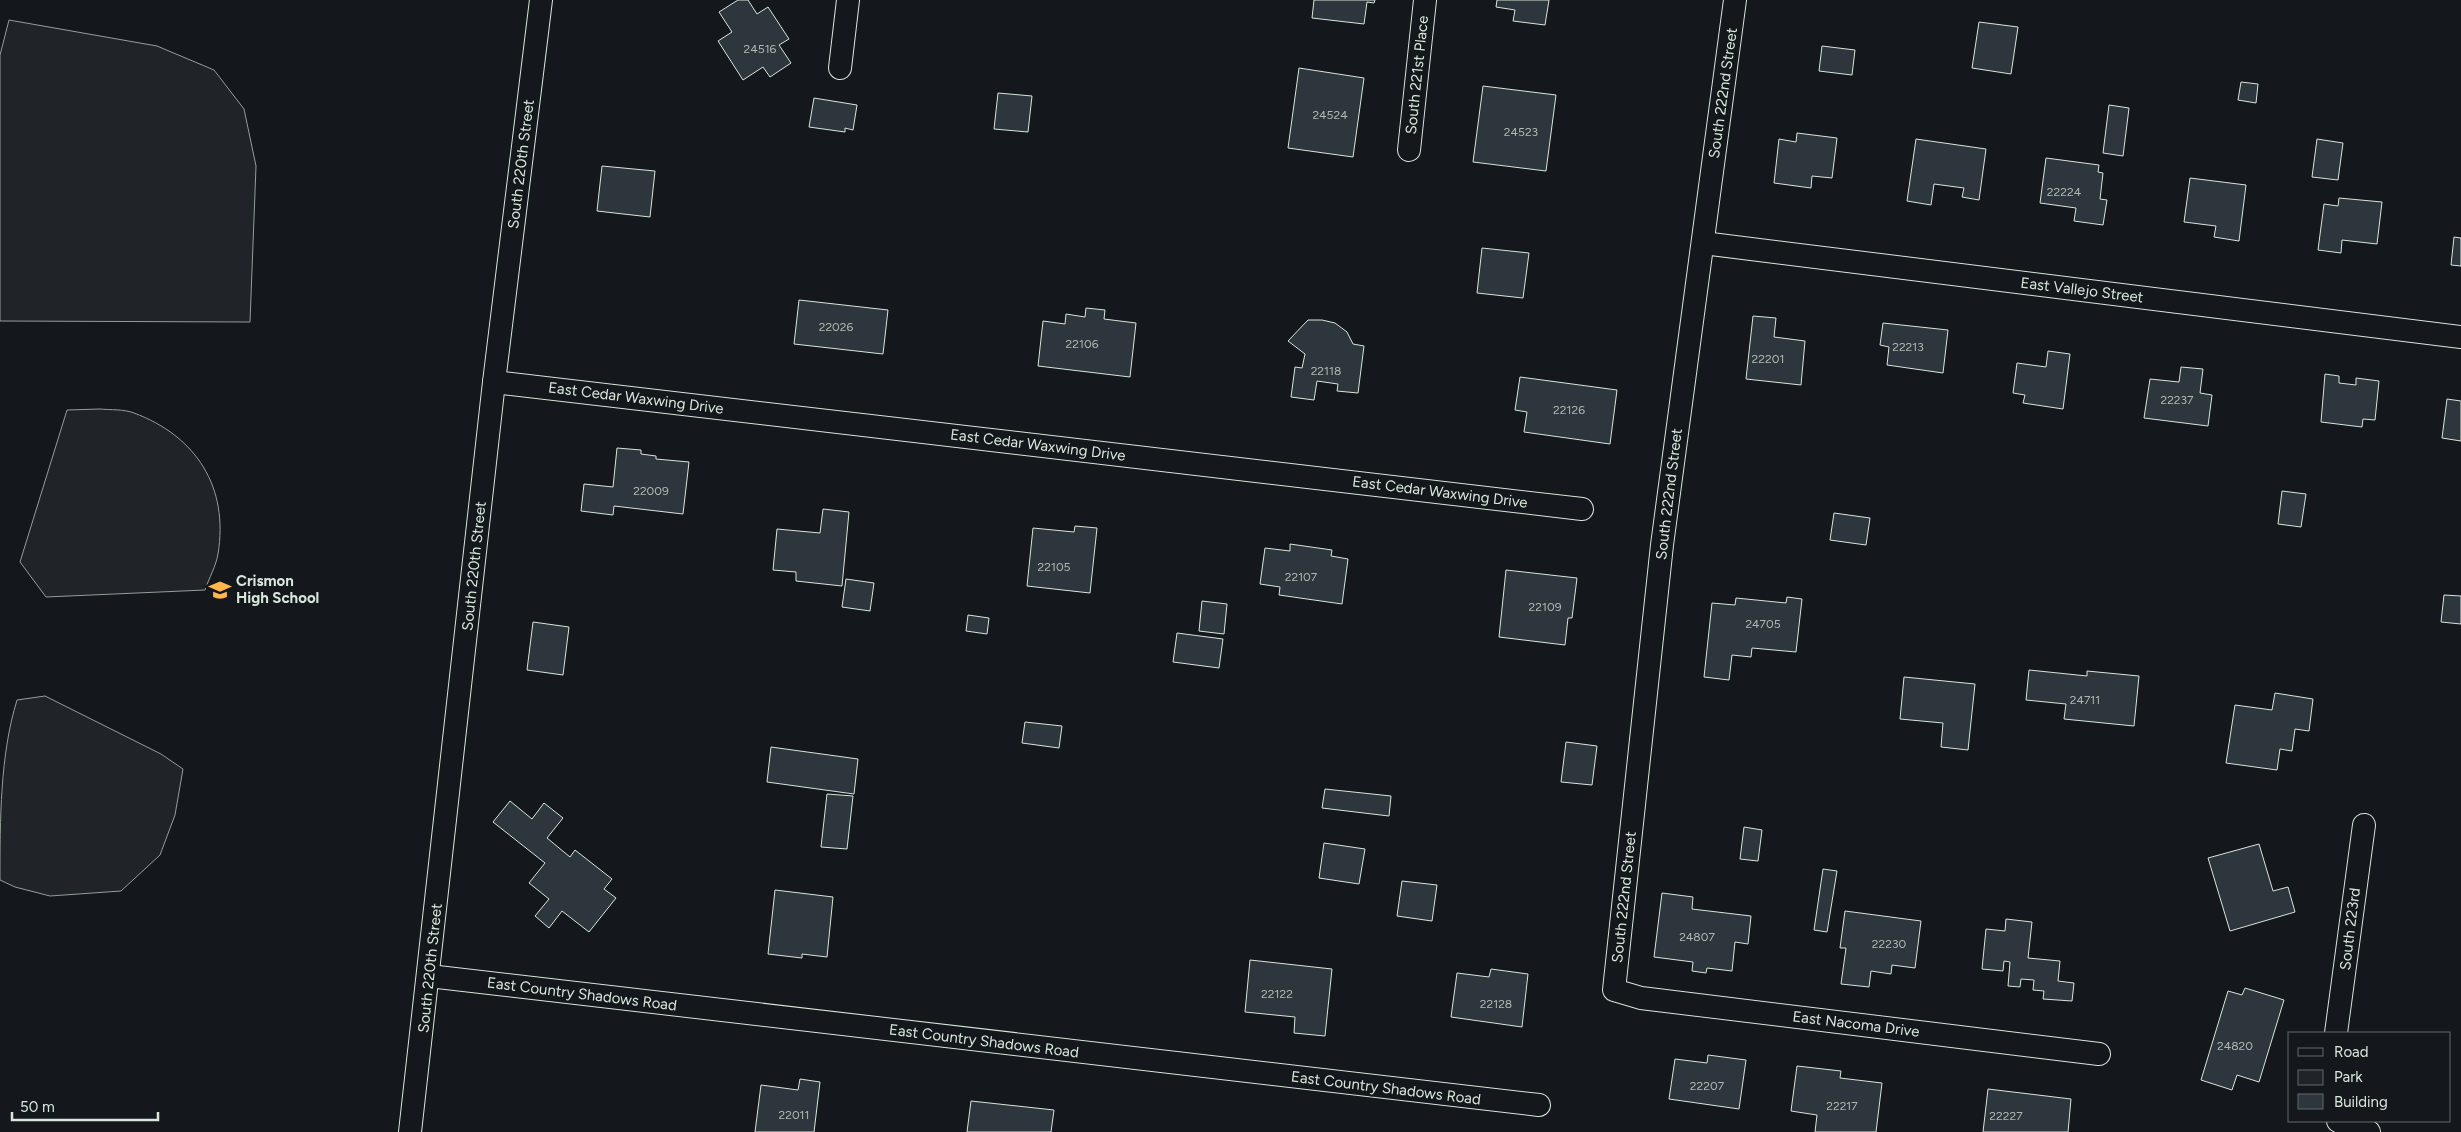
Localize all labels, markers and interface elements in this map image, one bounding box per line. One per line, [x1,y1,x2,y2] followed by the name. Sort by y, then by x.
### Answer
[1402,15,1432,135] street label: South 221st Place
[1705,26,1741,160] street label: South 222nd Street
[744,42,777,56] house number: 24516
[504,98,538,230] street label: South 220th Street
[1312,108,1348,122] house number: 24524
[1504,125,1538,139] house number: 24523
[2047,185,2082,199] house number: 22224
[2020,274,2145,307] street label: East Vallejo Street
[819,320,854,334] house number: 22026
[1066,337,1099,351] house number: 22106
[1892,340,1924,354] house number: 22213
[1752,352,1784,366] house number: 22201
[1311,364,1341,378] house number: 22118
[547,378,725,418] street label: East Cedar Waxwing Drive
[2160,393,2194,407] house number: 22237
[1553,403,1585,417] house number: 22126
[949,425,1127,465] street label: East Cedar Waxwing Drive
[1652,427,1686,561] street label: South 222nd Street
[1351,472,1529,512] street label: East Cedar Waxwing Drive
[633,484,669,498] house number: 22009
[458,500,490,632] street label: South 220th Street
[1038,560,1071,574] house number: 22105
[1285,570,1318,584] house number: 22107
[236,572,319,607] place label: Crismon High School
[207,577,233,603] school or university icon: Crismon High School
[1529,600,1562,614] house number: 22109
[1745,617,1781,631] house number: 24705
[2070,693,2100,707] house number: 24711
[1608,830,1640,964] street label: South 222nd Street
[2336,887,2364,971] street label: South 223rd
[414,902,446,1034] street label: South 220th Street
[1679,930,1715,944] house number: 24807
[1872,937,1906,951] house number: 22230
[486,973,678,1015] street label: East Country Shadows Road
[1261,987,1293,1001] house number: 22122
[1480,997,1512,1011] house number: 22128
[1791,1007,1921,1041] street label: East Nacoma Drive
[888,1020,1080,1062] street label: East Country Shadows Road
[2288,1032,2451,1122] legend
[2217,1039,2253,1053] house number: 24820
[2334,1043,2369,1061] text: Road
[1290,1067,1482,1109] street label: East Country Shadows Road
[2334,1068,2363,1086] text: Park
[1690,1079,1725,1093] house number: 22207
[12,1090,159,1122] scale bar
[2334,1093,2388,1111] text: Building
[20,1098,55,1116] text: 50 m
[1826,1099,1858,1113] house number: 22217
[778,1108,810,1122] house number: 22011
[1989,1109,2023,1123] house number: 22227

